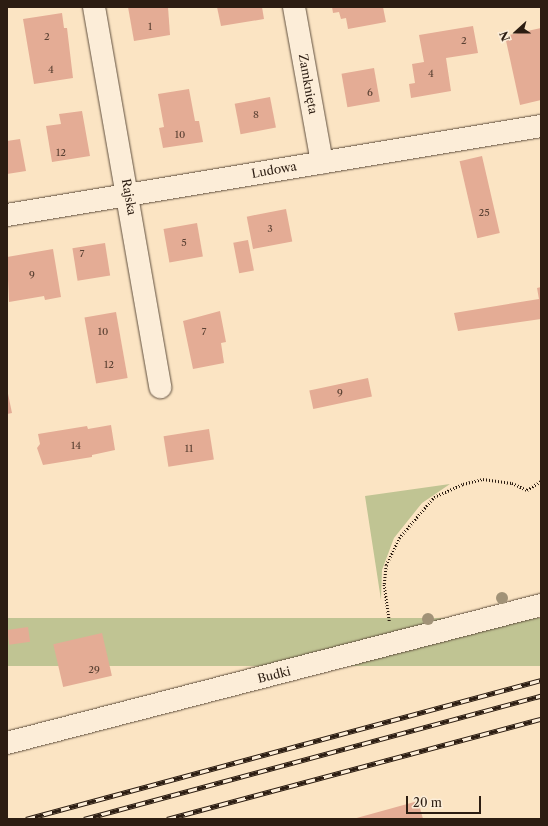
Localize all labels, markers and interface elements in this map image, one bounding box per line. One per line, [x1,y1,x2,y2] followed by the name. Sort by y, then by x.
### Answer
[496,12,536,52] north arrow
[148,21,152,33] house number: 1
[497,29,513,43] text: N
[44,31,50,43] house number: 2
[461,35,467,47] house number: 2
[296,53,320,115] street label: Zamknięta
[48,64,54,76] house number: 4
[428,68,434,80] house number: 4
[367,87,373,99] house number: 6
[253,109,259,121] house number: 8
[175,129,185,141] house number: 10
[56,147,66,159] house number: 12
[250,159,298,181] street label: Ludowa
[119,178,139,216] street label: Rajska
[478,207,490,219] house number: 25
[267,223,273,235] house number: 3
[181,237,187,249] house number: 5
[80,248,84,260] house number: 7
[29,269,35,281] house number: 9
[98,326,108,338] house number: 10
[202,326,206,338] house number: 7
[104,359,114,371] house number: 12
[337,387,343,399] house number: 9
[71,440,81,452] house number: 14
[185,443,193,455] house number: 11
[88,664,100,676] house number: 29
[256,664,292,686] street label: Budki
[408,788,483,814] scale bar
[413,795,442,810] text: 20 m

